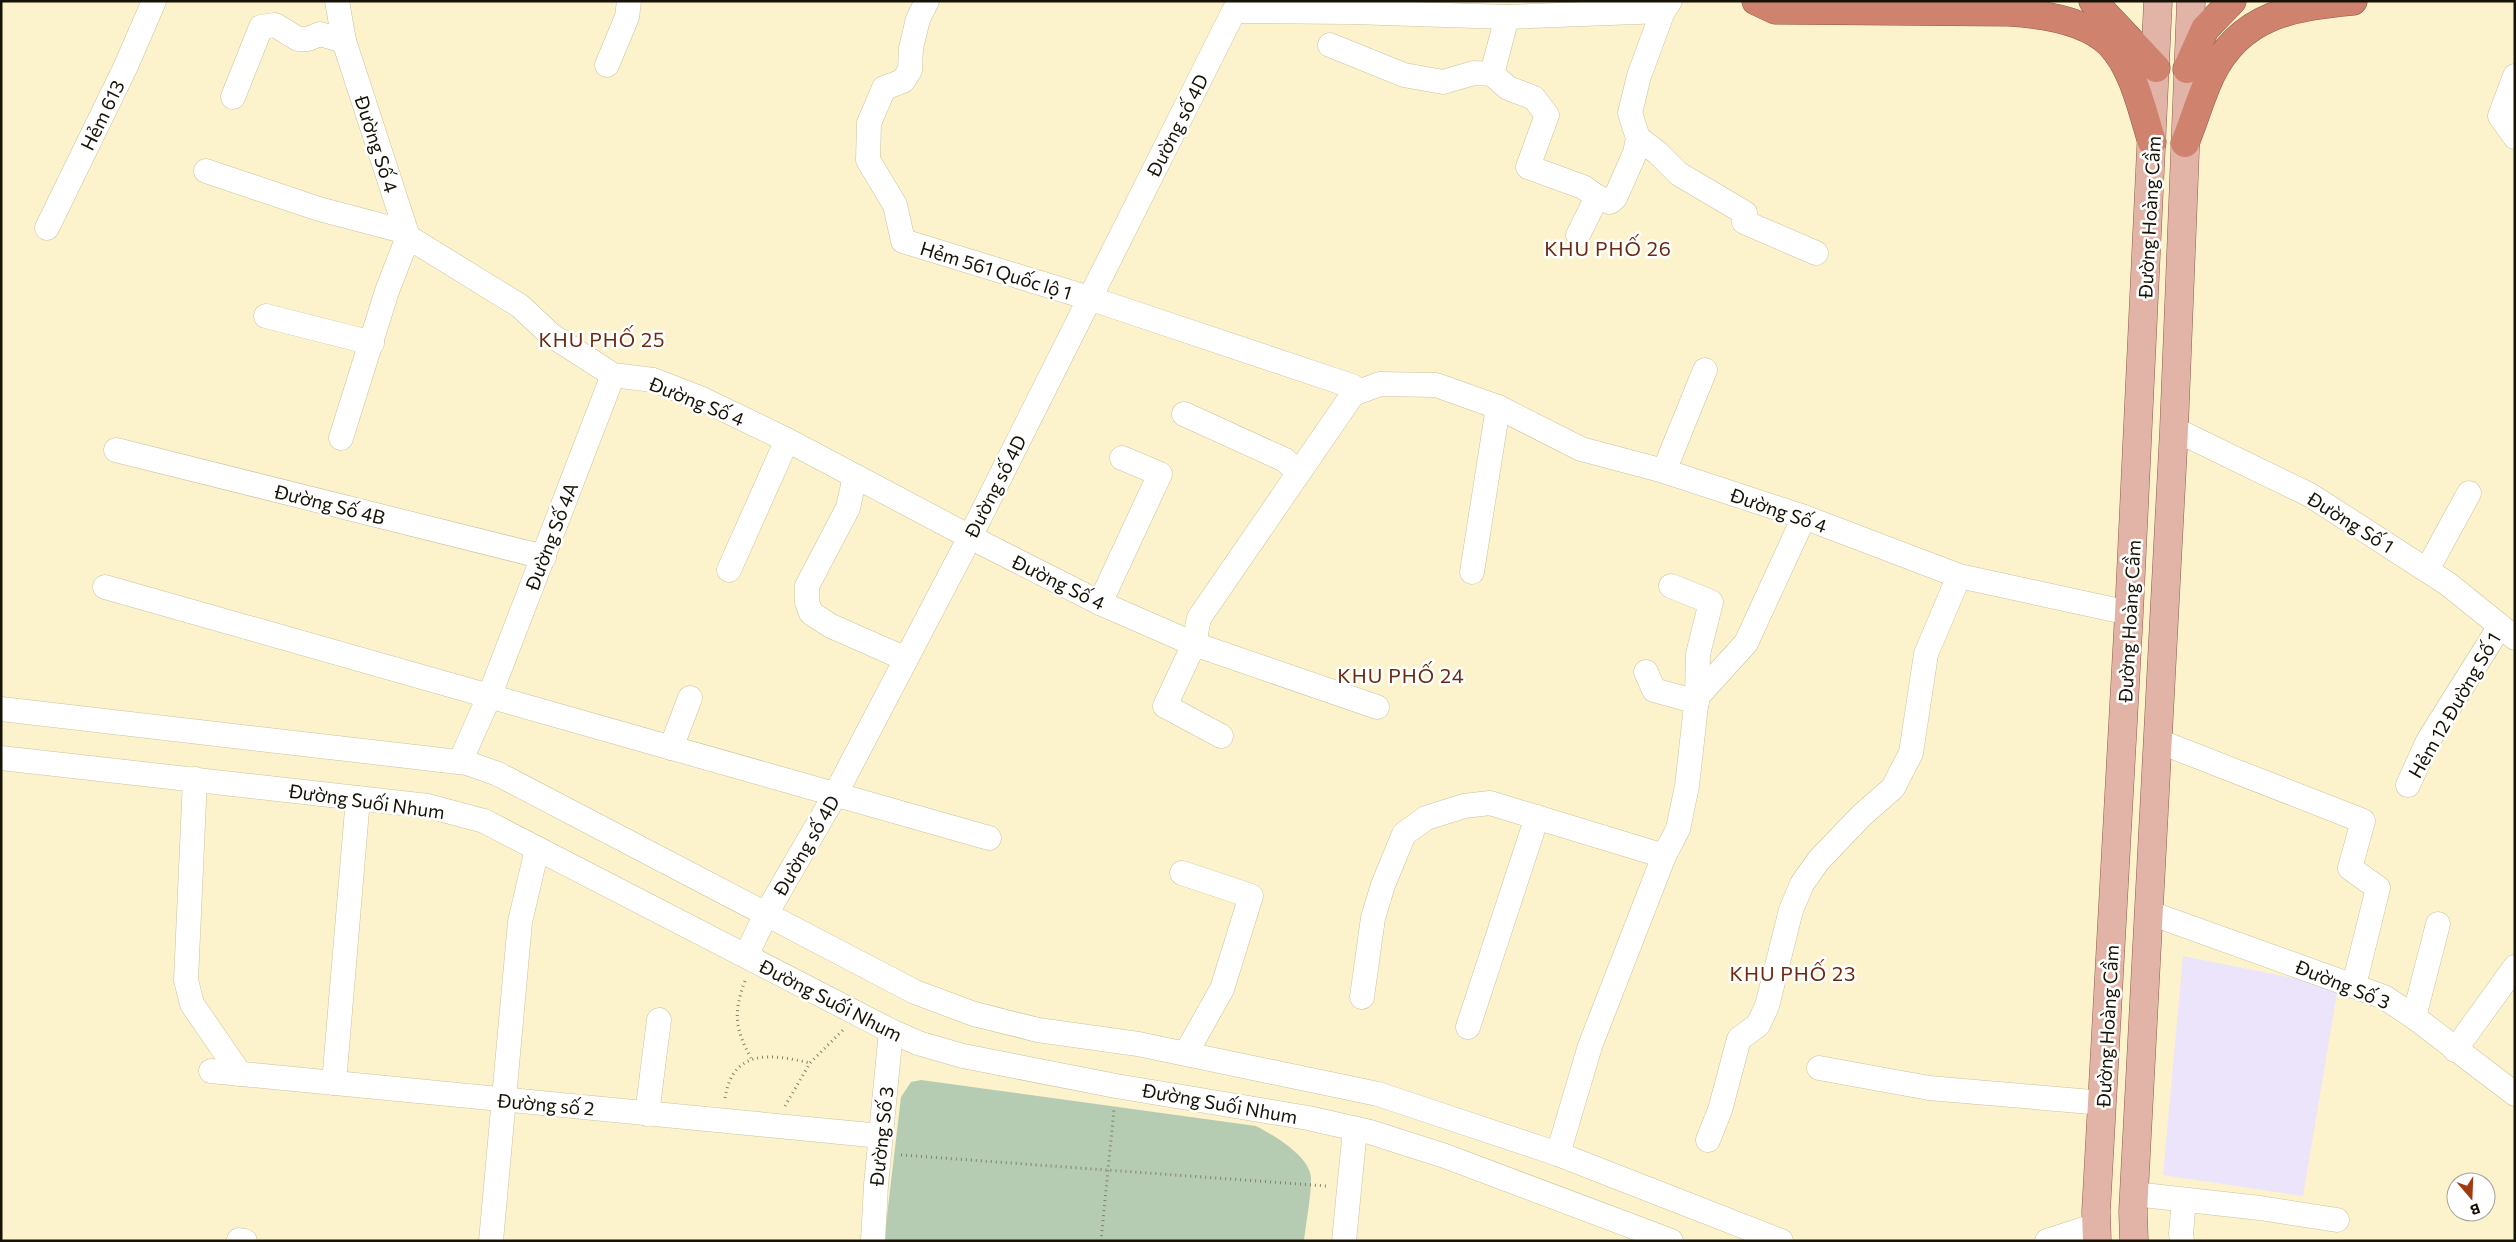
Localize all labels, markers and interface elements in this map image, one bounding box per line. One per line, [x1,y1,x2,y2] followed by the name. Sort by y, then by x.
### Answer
[1141,70,1213,181] street label: Đường số 4D
[75,76,129,154] street label: Hẻm 613
[350,92,403,195] street label: Đường Số 4
[2133,135,2165,300] street label: Đường Hoàng Cầm
[1544,234,1672,260] district label: KHU PHỐ 26
[917,236,1075,304] street label: Hẻm 561 Quốc lộ 1
[538,325,666,351] district label: KHU PHỐ 25
[645,371,748,430] street label: Đường Số 4
[959,431,1031,542] street label: Đường số 4D
[272,479,387,529] street label: Đường Số 4B
[520,479,582,594] street label: Đường Số 4A
[1727,482,1830,537] street label: Đường Số 4
[2303,486,2398,557] street label: Đường Số 1
[2113,539,2145,704] street label: Đường Hoàng Cầm
[1008,549,1109,614] street label: Đường Số 4
[2403,628,2505,782] street label: Hẻm 12 Đường Số 1
[1337,661,1465,687] district label: KHU PHỐ 24
[287,779,446,823] street label: Đường Suối Nhum
[768,791,844,900] street label: Đường số 4D
[2091,944,2123,1109] street label: Đường Hoàng Cầm
[755,954,906,1046] street label: Đường Suối Nhum
[2291,954,2394,1013] street label: Đường Số 3
[1729,959,1857,985] district label: KHU PHỐ 23
[1140,1078,1299,1128] street label: Đường Suối Nhum
[864,1085,898,1188] street label: Đường Số 3
[496,1088,595,1120] street label: Đường số 2
[2446,1172,2496,1222] north arrow
[2468,1200,2483,1219] text: B

